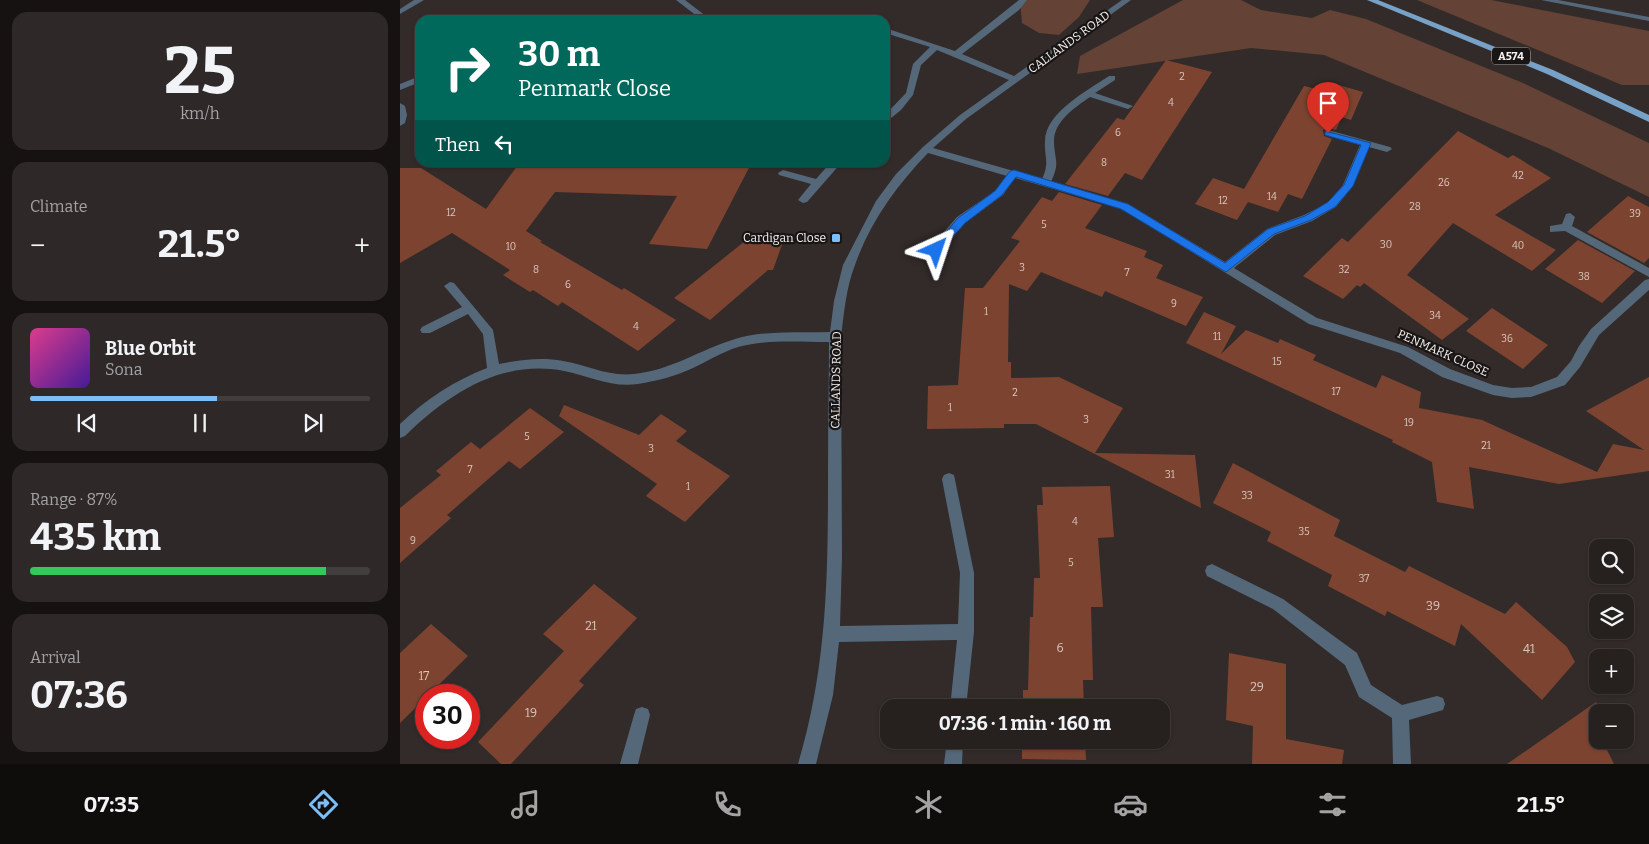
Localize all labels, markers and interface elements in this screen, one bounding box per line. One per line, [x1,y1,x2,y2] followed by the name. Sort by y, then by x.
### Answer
[1025,8,1113,76] street label: CALLANDS ROAD
[164,32,236,110] text: 25
[518,33,600,75] text: 30 m
[435,35,500,100] icon: right
[1492,48,1530,64] road number: A574
[1179,71,1185,83] house number: 2
[518,75,671,102] text: Penmark Close
[1307,82,1349,133] pin
[1314,89,1342,117] icon: arrive
[1168,97,1174,109] house number: 4
[180,104,220,123] text: km/h
[1115,127,1121,139] house number: 6
[490,130,518,158] icon: left
[435,133,480,156] text: Then
[1101,157,1107,169] house number: 8
[1512,170,1524,182] house number: 42
[1438,177,1450,189] house number: 26
[1267,191,1277,203] house number: 14
[1218,195,1228,207] house number: 12
[30,197,88,216] text: Climate
[1409,201,1421,213] house number: 28
[446,207,456,219] house number: 12
[1629,208,1641,220] house number: 39
[1041,219,1047,231] house number: 5
[158,221,242,267] text: 21.5°
[909,223,961,275] position arrow
[30,229,45,262] text: −
[354,229,370,262] text: +
[743,231,826,245] place label: Cardigan Close
[830,232,842,244] marker: Cardigan Close
[1380,239,1392,251] house number: 30
[1512,240,1524,252] house number: 40
[506,241,516,253] house number: 10
[1019,262,1025,274] house number: 3
[533,264,539,276] house number: 8
[1338,264,1350,276] house number: 32
[1124,267,1130,279] house number: 7
[1578,271,1590,283] house number: 38
[565,279,571,291] house number: 6
[1171,298,1177,310] house number: 9
[984,306,988,318] house number: 1
[1429,310,1441,322] house number: 34
[633,321,639,333] house number: 4
[1395,327,1491,379] street label: PENMARK CLOSE
[828,331,844,429] street label: CALLANDS ROAD
[1213,331,1221,343] house number: 11
[1501,333,1513,345] house number: 36
[105,337,196,360] text: Blue Orbit
[1272,356,1282,368] house number: 15
[105,360,142,379] text: Sona
[1332,386,1340,398] house number: 17
[1012,387,1018,399] house number: 2
[948,402,952,414] house number: 1
[73,409,101,437] icon: previous
[186,409,214,437] icon: pause
[299,409,327,437] icon: next
[1083,414,1089,426] house number: 3
[1404,417,1414,429] house number: 19
[524,431,530,443] house number: 5
[1481,440,1491,452] house number: 21
[648,443,654,455] house number: 3
[467,464,473,476] house number: 7
[1165,469,1175,481] house number: 31
[686,481,690,493] house number: 1
[30,490,118,509] text: Range · 87%
[1241,490,1253,502] house number: 33
[30,514,161,560] text: 435 km
[1072,516,1078,528] house number: 4
[1298,526,1310,538] house number: 35
[410,535,416,547] house number: 9
[1589,539,1634,749] map controls
[1589,539,1634,584] button: search
[1068,557,1074,569] house number: 5
[1359,573,1369,585] house number: 37
[1589,594,1634,639] button: layers
[1426,599,1440,613] house number: 39
[585,619,597,633] house number: 21
[1056,641,1064,655] house number: 6
[1523,642,1535,656] house number: 41
[30,648,81,667] text: Arrival
[1589,649,1634,694] button: +
[419,669,429,683] house number: 17
[30,672,128,718] text: 07:36
[1250,680,1264,694] house number: 29
[415,684,480,749] speed limit sign: 30
[1589,704,1634,749] button: −
[525,706,537,720] house number: 19
[939,712,1111,735] text: 07:36 · 1 min · 160 m
[306,787,341,822] icon: directions
[508,787,543,822] icon: music
[710,787,745,822] icon: phone
[911,787,946,822] icon: climate
[1113,787,1148,822] icon: car
[1315,787,1350,822] icon: filters
[83,791,139,818] text: 07:35
[1517,791,1566,818] text: 21.5°

